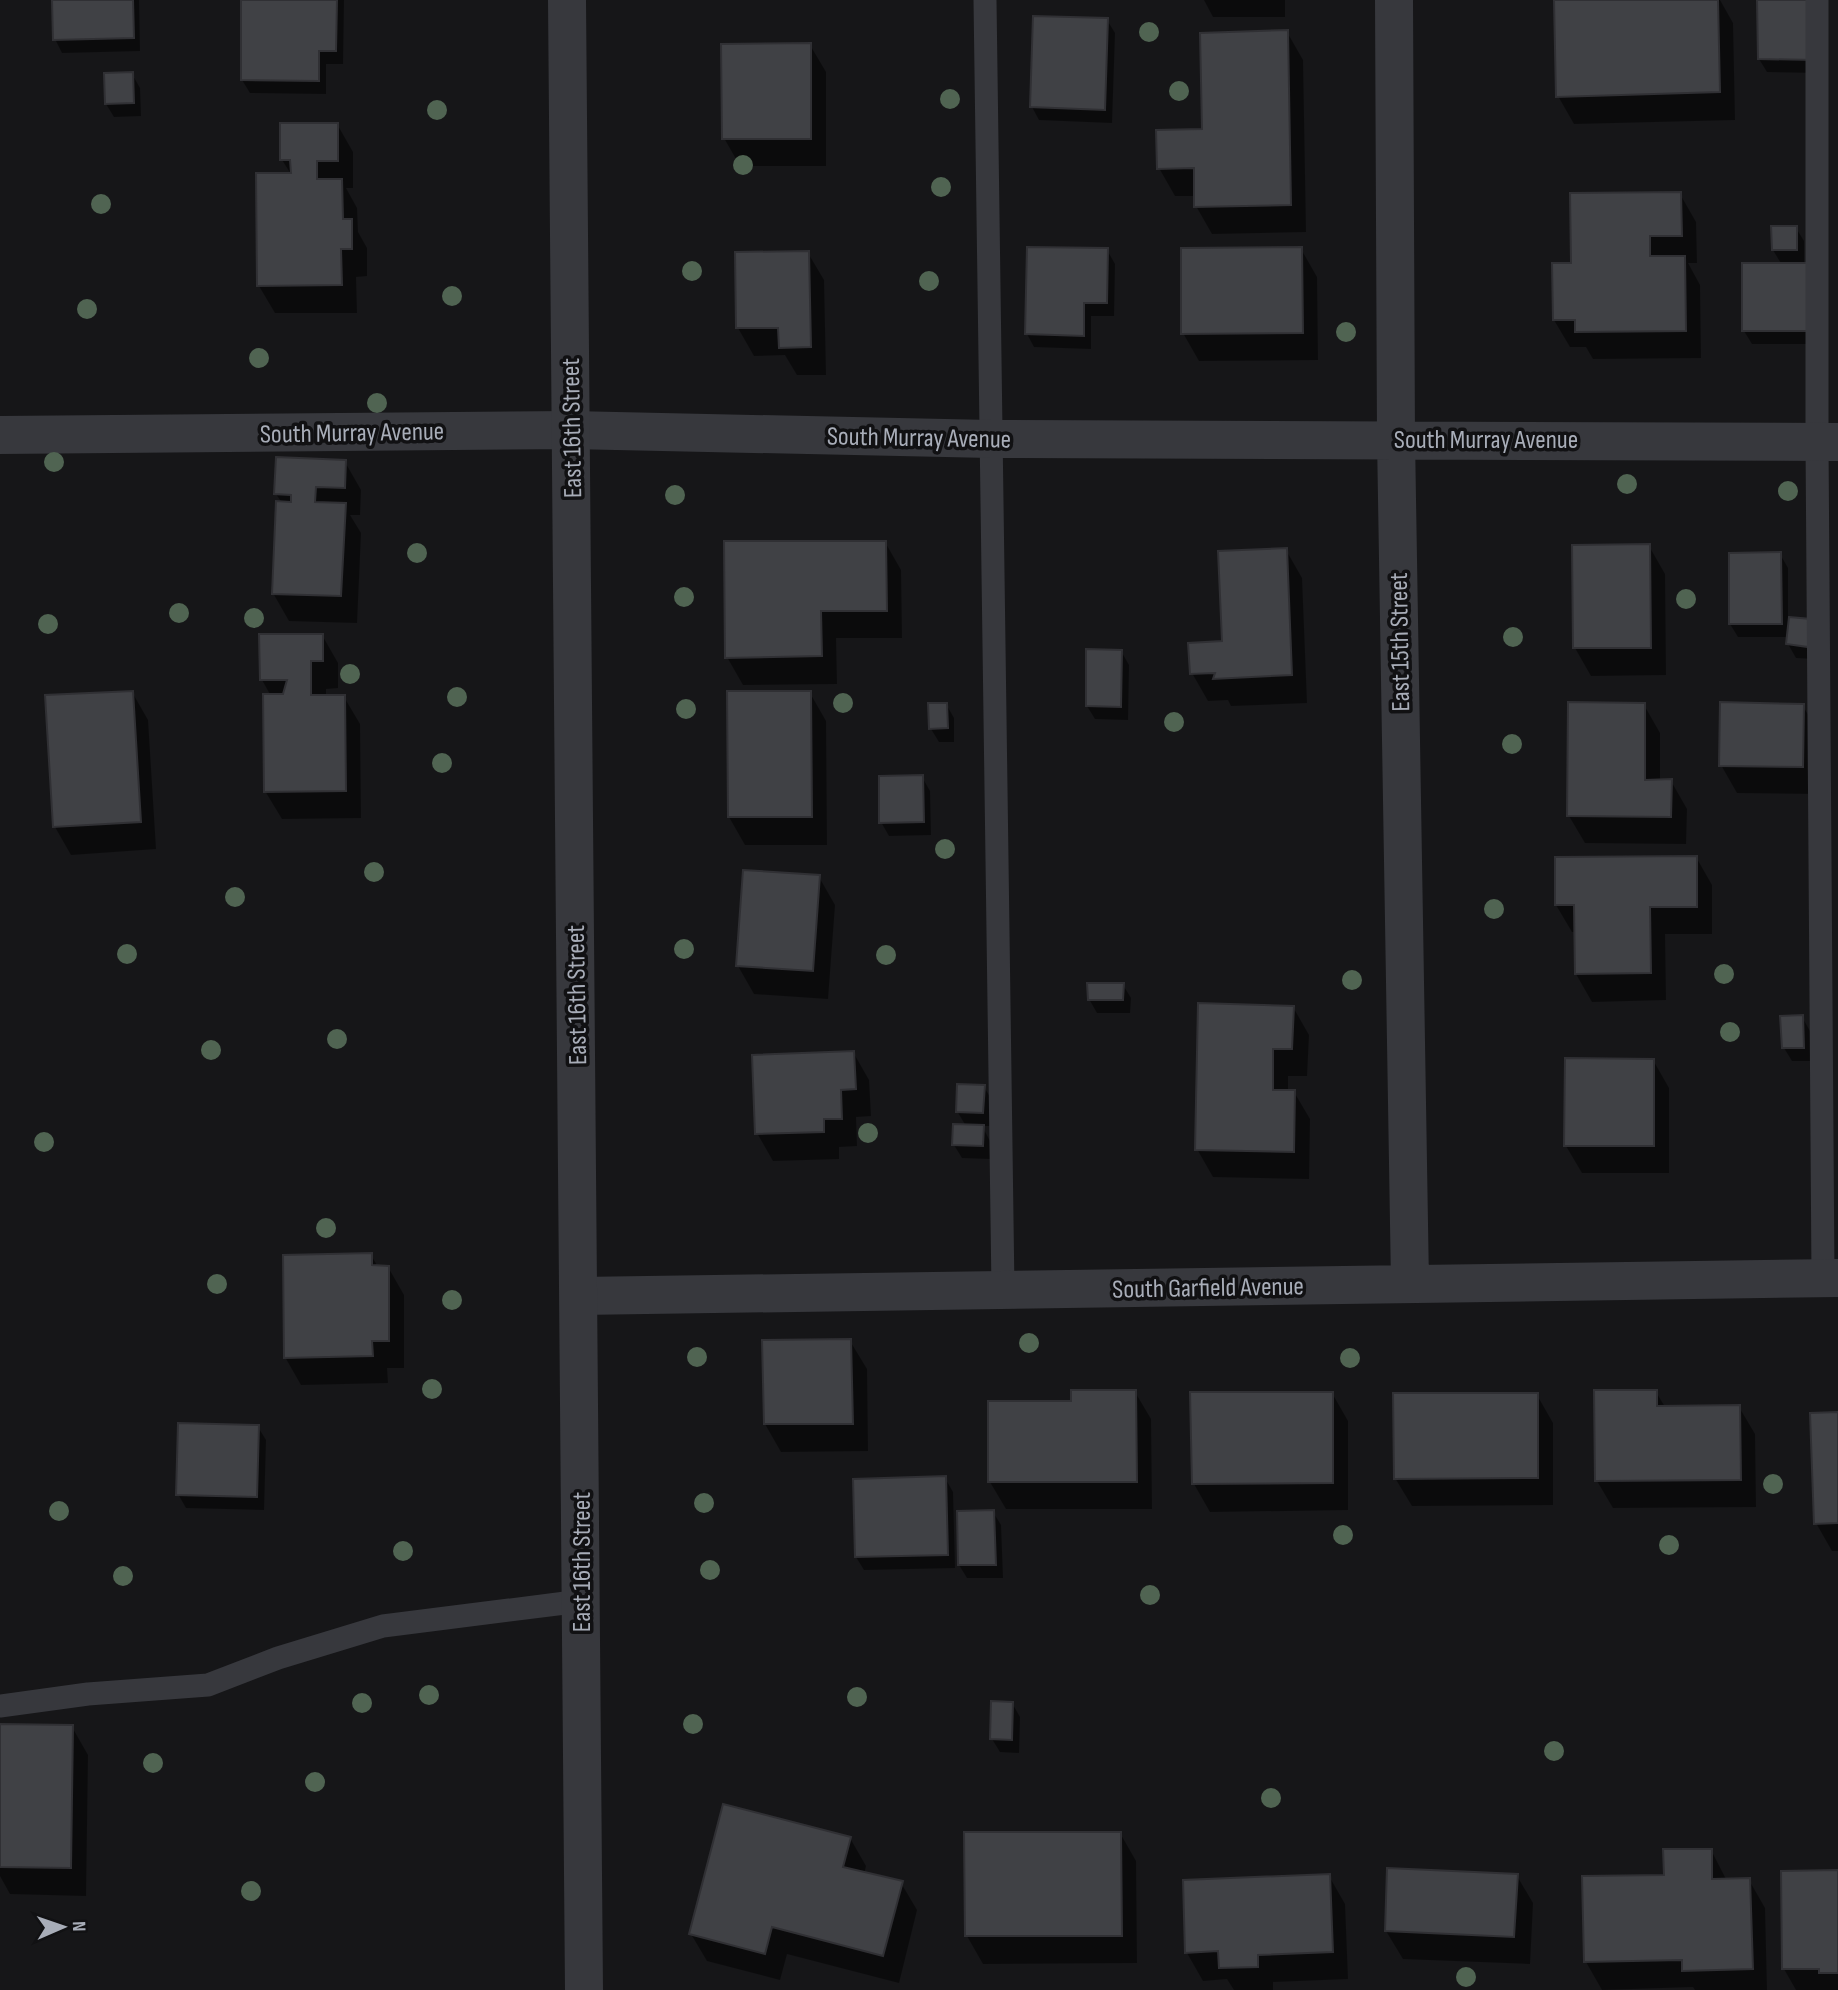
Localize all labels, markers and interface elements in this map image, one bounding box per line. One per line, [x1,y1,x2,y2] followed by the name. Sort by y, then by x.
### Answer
[556,358,589,498] street label: East 16th Street
[260,416,444,451] street label: South Murray Avenue
[827,421,1011,456] street label: South Murray Avenue
[1394,425,1578,456] street label: South Murray Avenue
[1384,572,1417,712] street label: East 15th Street
[561,925,594,1065] street label: East 16th Street
[1112,1271,1304,1306] street label: South Garfield Avenue
[567,1492,598,1632] street label: East 16th Street
[28,1892,98,1962] north arrow
[67,1921,90,1932] text: N

